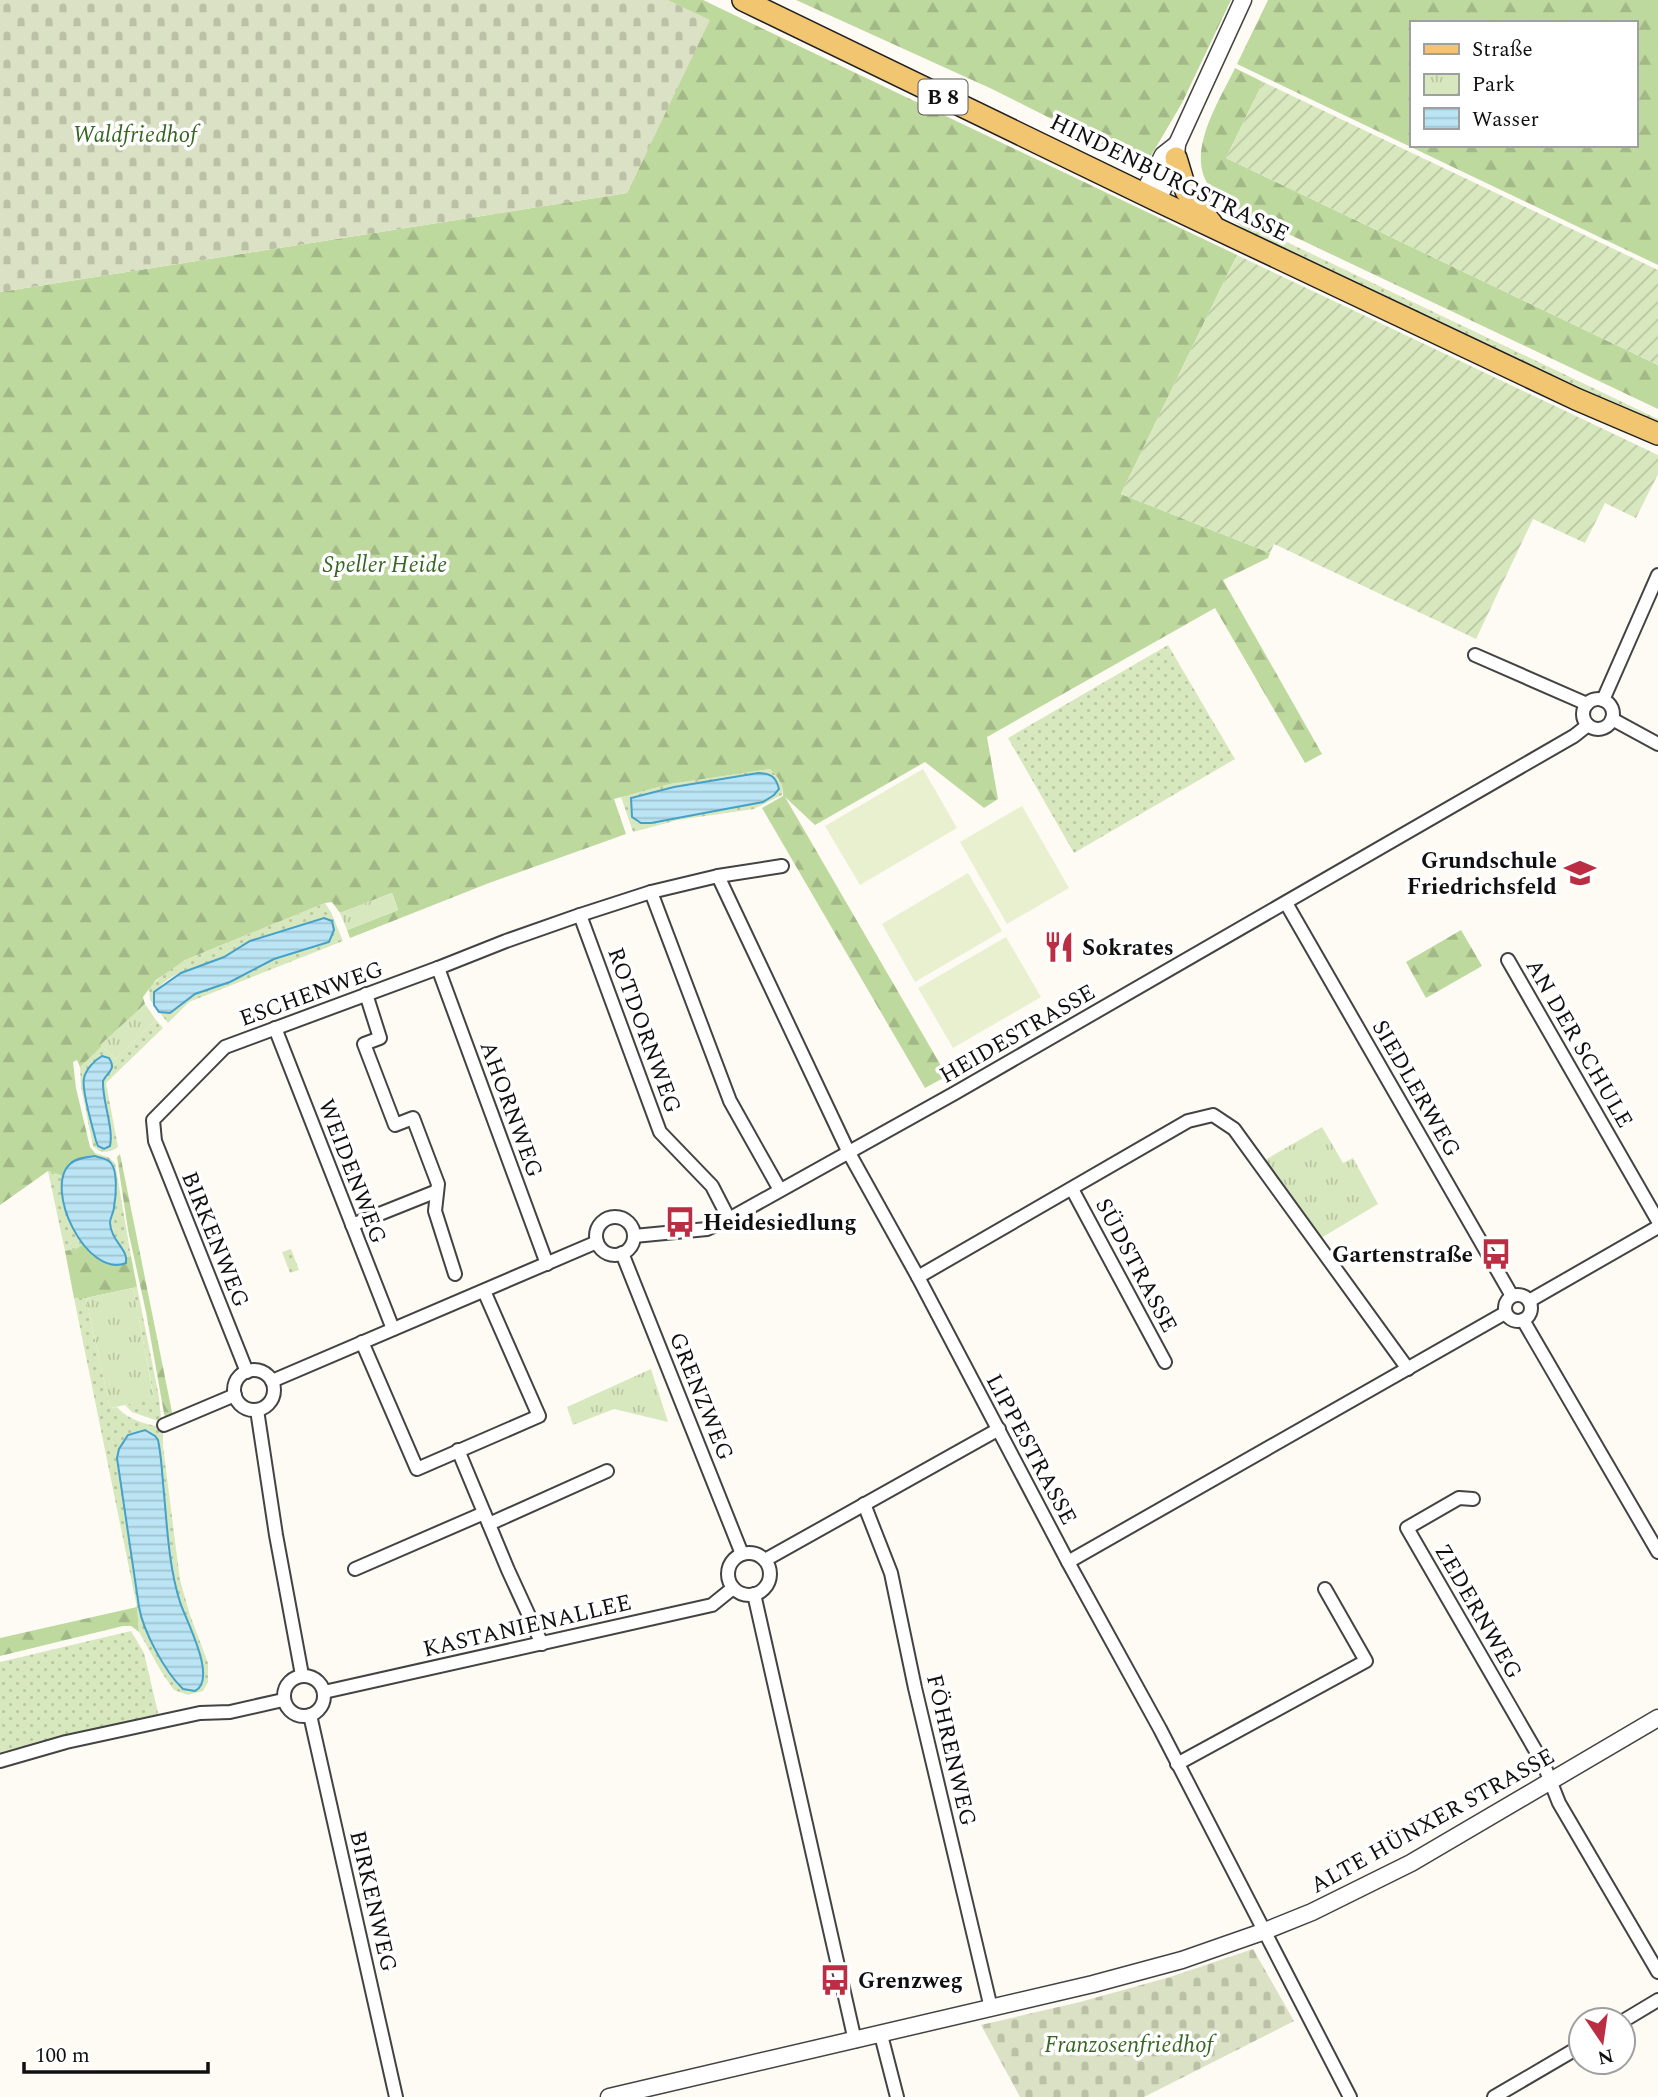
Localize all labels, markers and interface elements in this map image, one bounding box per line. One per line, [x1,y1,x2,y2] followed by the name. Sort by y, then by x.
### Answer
[1410,21,1637,147] legend
[1472,34,1533,66] text: Straße
[1472,69,1516,101] text: Park
[918,80,968,114] road number: B 8
[1472,104,1539,136] text: Wasser
[1044,105,1295,252] street label: HINDENBURGSTRASSE
[73,118,201,153] park label: Waldfriedhof
[323,548,447,583] park label: Speller Heide
[1407,844,1557,905] place label: Grundschule Friedrichsfeld
[1563,856,1597,890] school or university icon: Grundschule Friedrichsfeld
[1042,930,1076,964] restaurant icon: Sokrates
[1082,931,1174,966] place label: Sokrates
[597,943,690,1118] street label: ROTDORNWEG
[235,952,388,1037] street label: ESCHENWEG
[1516,952,1642,1135] street label: AN DER SCHULE
[933,975,1102,1093] street label: HEIDESTRASSE
[1362,1014,1469,1164] street label: SIEDLERWEG
[470,1036,551,1183] street label: AHORNWEG
[308,1094,395,1249] street label: WEIDENWEG
[171,1166,258,1313] street label: BIRKENWEG
[1085,1192,1186,1339] street label: SÜDSTRASSE
[663,1205,697,1239] bus stop icon: Heidesiedlung
[703,1206,857,1241] place label: Heidesiedlung
[1479,1237,1513,1271] bus stop icon: Gartenstraße
[1332,1238,1473,1273] place label: Gartenstraße
[659,1327,742,1466] street label: GRENZWEG
[976,1368,1085,1532] street label: LIPPESTRASSE
[1425,1538,1531,1686] street label: ZEDERNWEG
[420,1585,635,1667] street label: KASTANIENALLEE
[916,1671,985,1830] street label: FÖHRENWEG
[1304,1739,1561,1903] street label: ALTE HÜNXER STRASSE
[339,1827,406,1976] street label: BIRKENWEG
[818,1963,852,1997] bus stop icon: Grenzweg
[858,1964,963,1999] place label: Grenzweg
[1567,2006,1637,2076] north arrow
[1044,2028,1217,2063] park label: Franzosenfriedhof
[24,2030,208,2074] scale bar
[35,2040,90,2072] text: 100 m
[1595,2040,1616,2072] text: N

